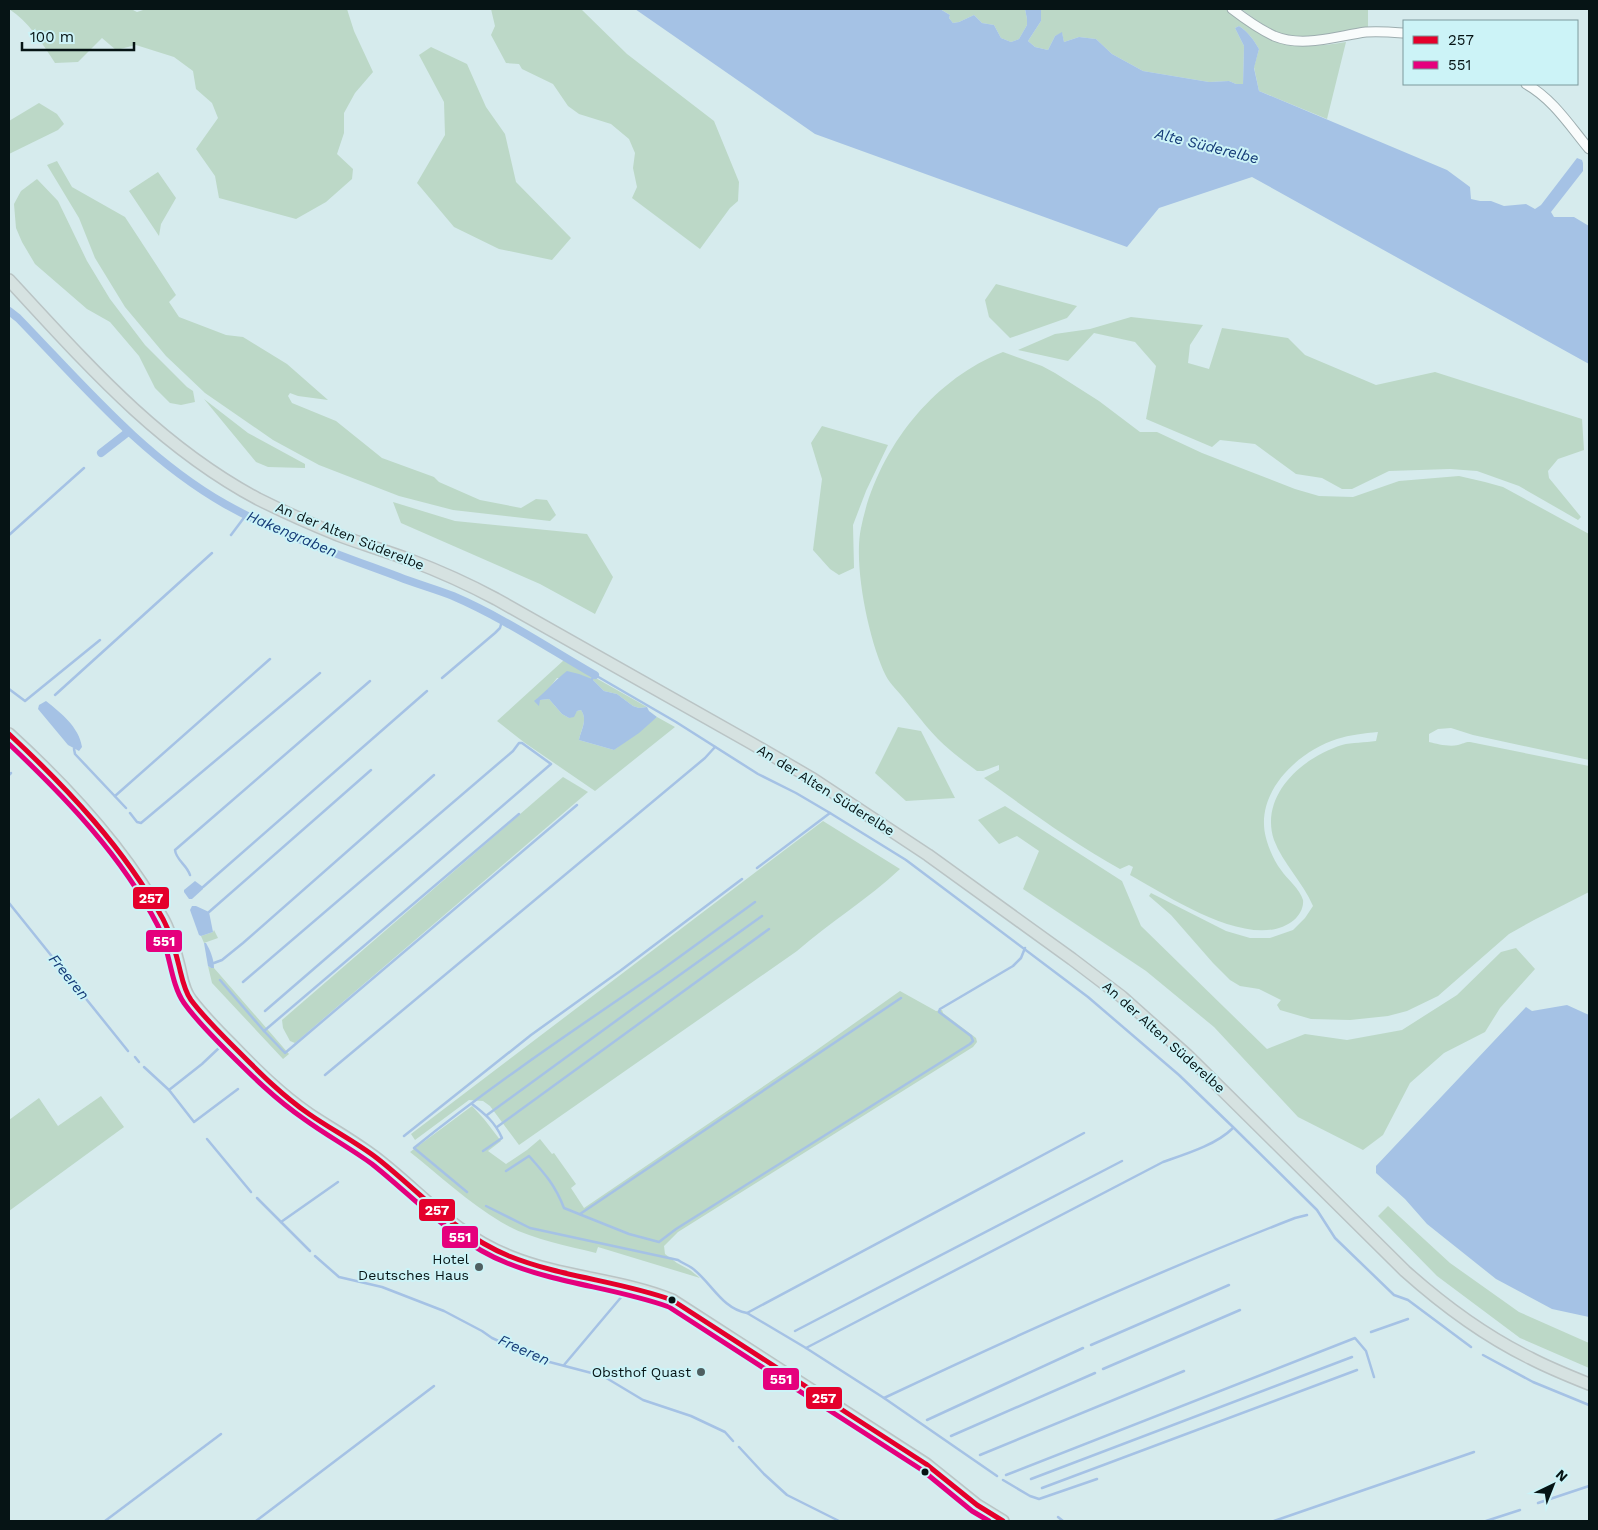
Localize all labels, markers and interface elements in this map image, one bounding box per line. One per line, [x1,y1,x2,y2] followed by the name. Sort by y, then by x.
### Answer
[22,20,135,52] scale bar
[1403,20,1578,85] legend
[30,28,74,46] text: 100 m
[1448,31,1474,49] text: 257
[1448,56,1471,74] text: 551
[1152,124,1261,168] water label: Alte Süderelbe
[273,499,427,573] street label: An der Alten Süderelbe
[244,507,340,561] water label: Hakengraben
[754,741,898,839] street label: An der Alten Süderelbe
[132,886,170,910] line badge: 257
[139,890,164,906] text: 257
[145,929,183,953] line badge: 551
[153,933,175,949] text: 551
[45,950,93,1004] water label: Freeren
[1100,978,1228,1096] street label: An der Alten Süderelbe
[418,1198,456,1222] line badge: 257
[425,1202,450,1218] text: 257
[441,1225,479,1249] line badge: 551
[449,1229,471,1245] text: 551
[358,1251,470,1283] place label: Hotel Deutsches Haus
[473,1261,485,1273] marker: Hotel Deutsches Haus
[667,1295,677,1305] unlabelled marker
[496,1331,552,1369] water label: Freeren
[592,1364,691,1380] place label: Obsthof Quast
[695,1366,707,1378] marker: Obsthof Quast
[762,1367,800,1391] line badge: 551
[770,1371,792,1387] text: 551
[805,1386,843,1410] line badge: 257
[812,1390,837,1406] text: 257
[1528,1460,1578,1510] north arrow
[1553,1466,1571,1485] text: N
[920,1467,930,1477] unlabelled marker

